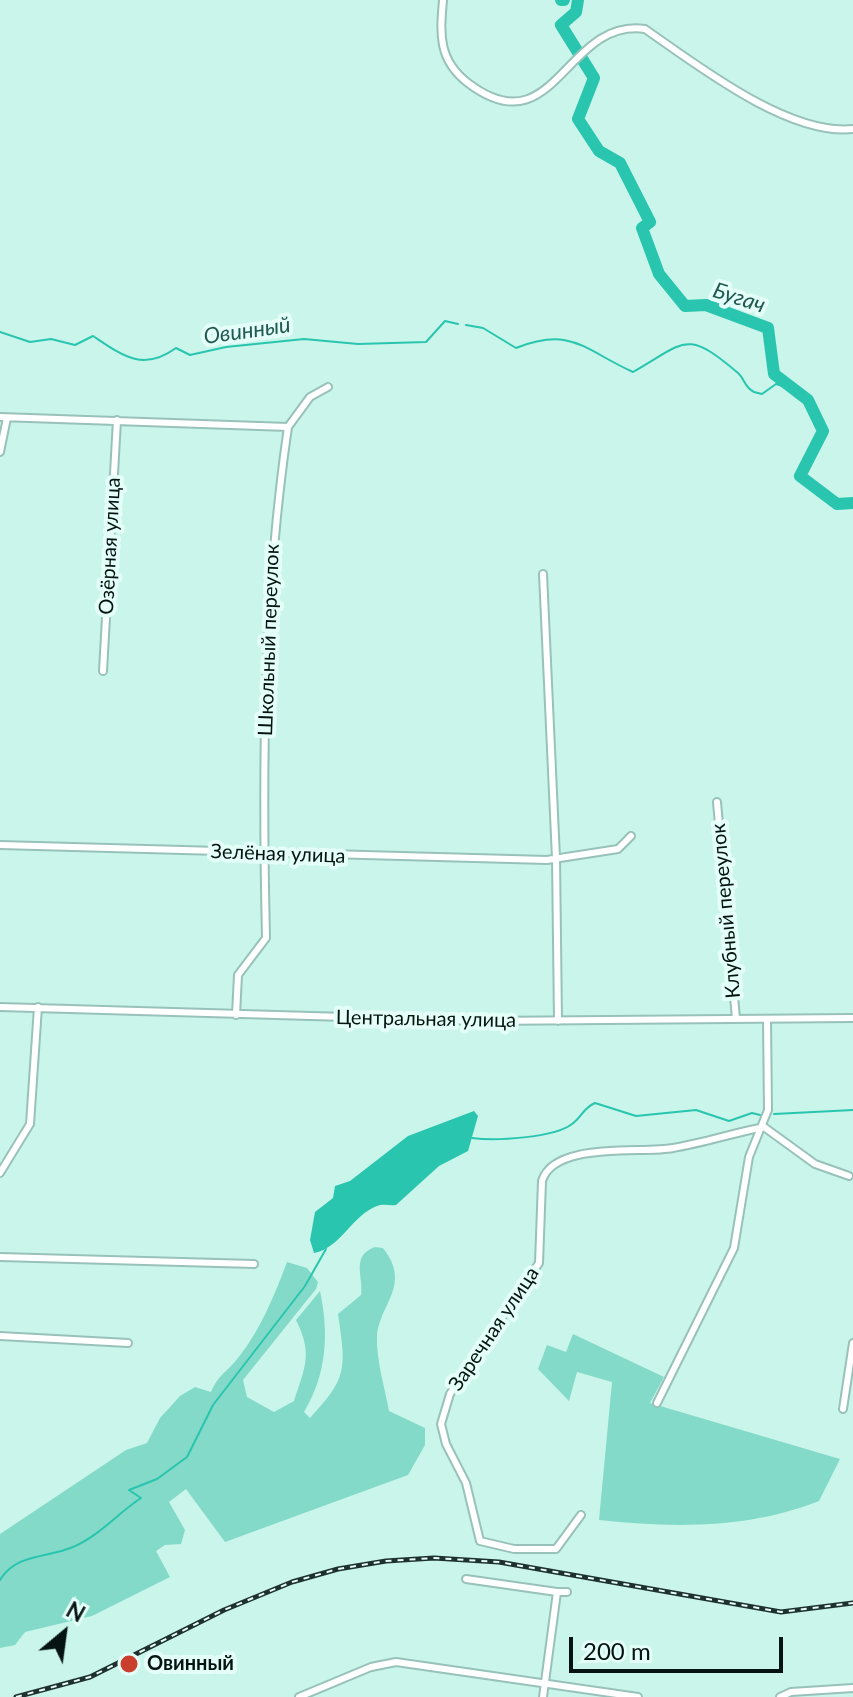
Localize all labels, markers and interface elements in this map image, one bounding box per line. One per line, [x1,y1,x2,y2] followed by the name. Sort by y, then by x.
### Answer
[710,277,768,319] water label: Бугач
[202,312,292,350] water label: Овинный
[94,477,126,615] street label: Озёрная улица
[254,544,284,736] street label: Школьный переулок
[706,823,746,999] street label: Клубный переулок
[210,840,346,868] street label: Зелёная улица
[336,1005,516,1033] street label: Центральная улица
[444,1263,544,1395] street label: Заречная улица
[24,1593,104,1673] north arrow
[62,1596,90,1627] text: N
[573,1621,787,1671] scale bar
[583,1636,651,1665] text: 200 m
[147,1652,234,1676] place label: Овинный
[118,1653,140,1675] marker: Овинный

